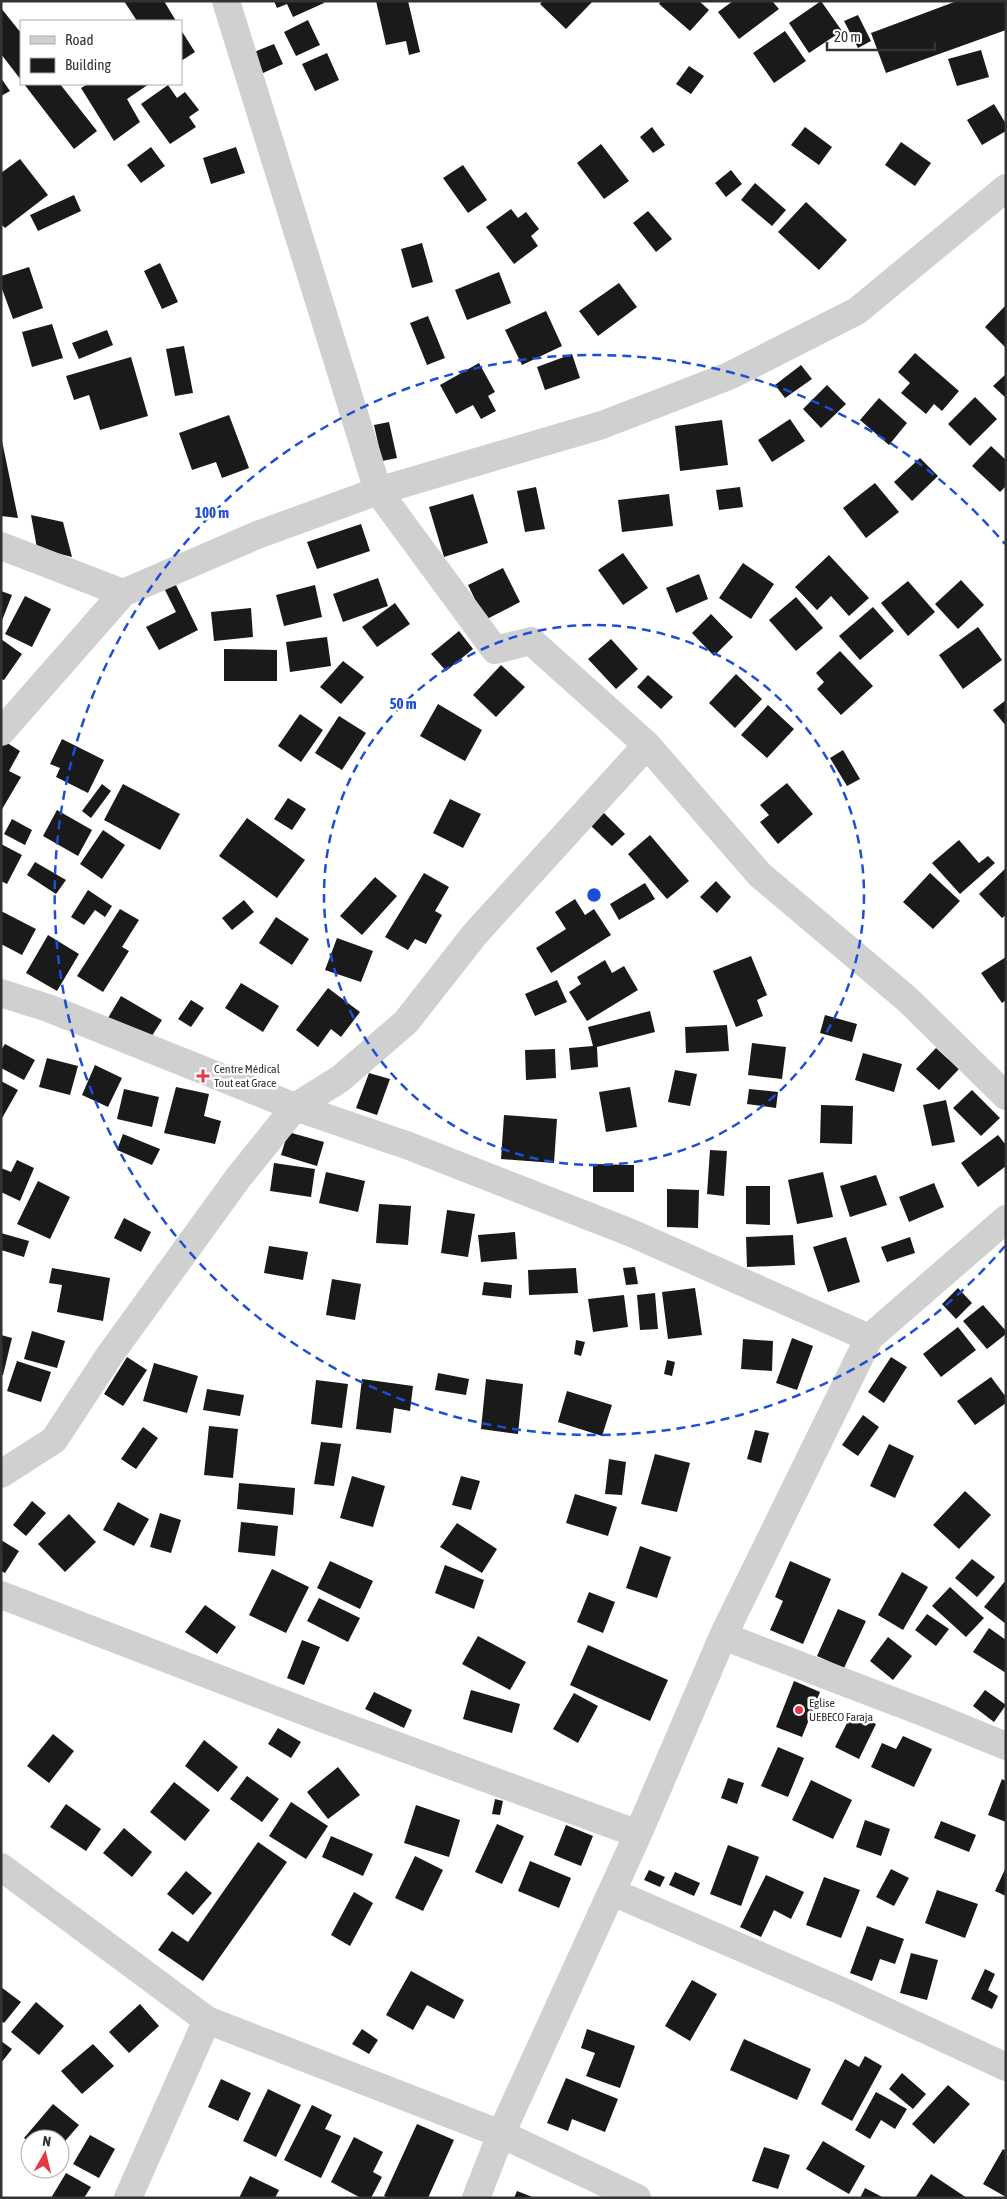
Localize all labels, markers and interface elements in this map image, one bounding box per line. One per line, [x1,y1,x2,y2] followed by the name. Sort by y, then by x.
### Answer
[20,20,182,85] legend
[827,20,934,52] scale bar
[834,28,861,45] text: 20 m
[65,31,94,48] text: Road
[65,56,111,73] text: Building
[195,504,229,521] text: 100 m
[390,695,417,712] text: 50 m
[585,886,603,904] centre of rings
[214,1062,281,1090] place label: Centre Médical Tout eat Grace
[196,1069,210,1083] marker: Centre Médical Tout eat Grace
[809,1696,873,1724] place label: Eglise UEBECO Faraja
[793,1704,805,1716] marker: Eglise UEBECO Faraja
[20,2129,70,2179] north arrow
[42,2133,52,2150] text: N

